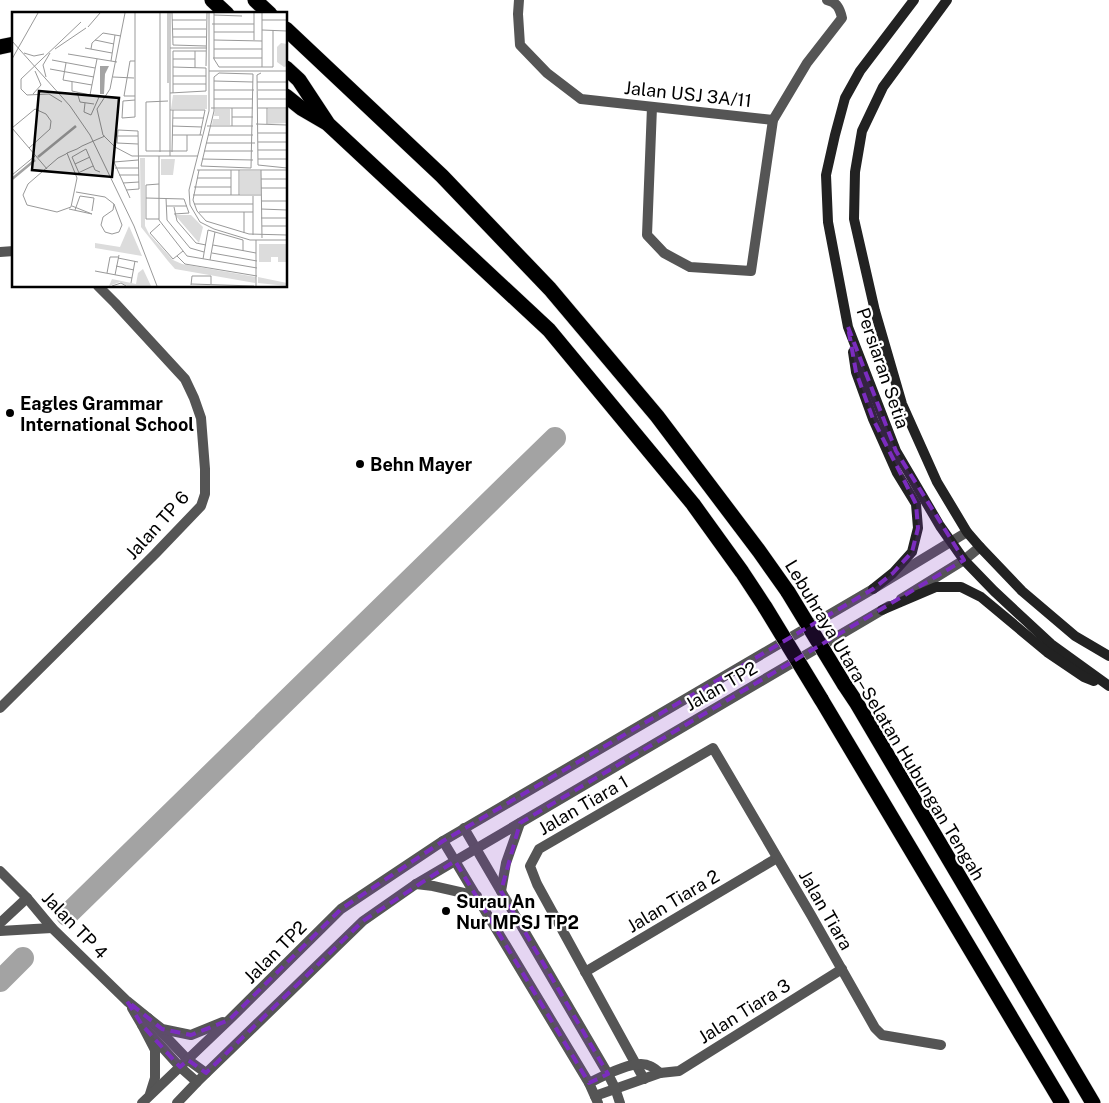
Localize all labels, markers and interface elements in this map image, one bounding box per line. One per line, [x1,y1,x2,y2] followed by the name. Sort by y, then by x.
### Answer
[12,12,288,288] inset map
[623,77,753,111] street label: Jalan USJ 3A/11
[852,305,914,431] street label: Persiaran Setia
[20,393,194,435] place label: Eagles Grammar International School
[4,407,16,419] marker: Eagles Grammar International School
[370,454,473,475] place label: Behn Mayer
[354,458,366,470] marker: Behn Mayer
[121,486,193,564] street label: Jalan TP 6
[781,556,989,884] street label: Lebuhraya Utara–Selatan Hubungan Tengah
[681,657,761,715] street label: Jalan TP2
[534,771,632,839] street label: Jalan Tiara 1
[623,865,723,937] street label: Jalan Tiara 2
[795,866,857,954] street label: Jalan Tiara
[38,887,112,963] street label: Jalan TP 4
[456,891,579,933] place label: Surau An Nur MPSJ TP2
[440,905,452,917] marker: Surau An Nur MPSJ TP2
[239,916,311,988] street label: Jalan TP2
[694,974,794,1048] street label: Jalan Tiara 3

